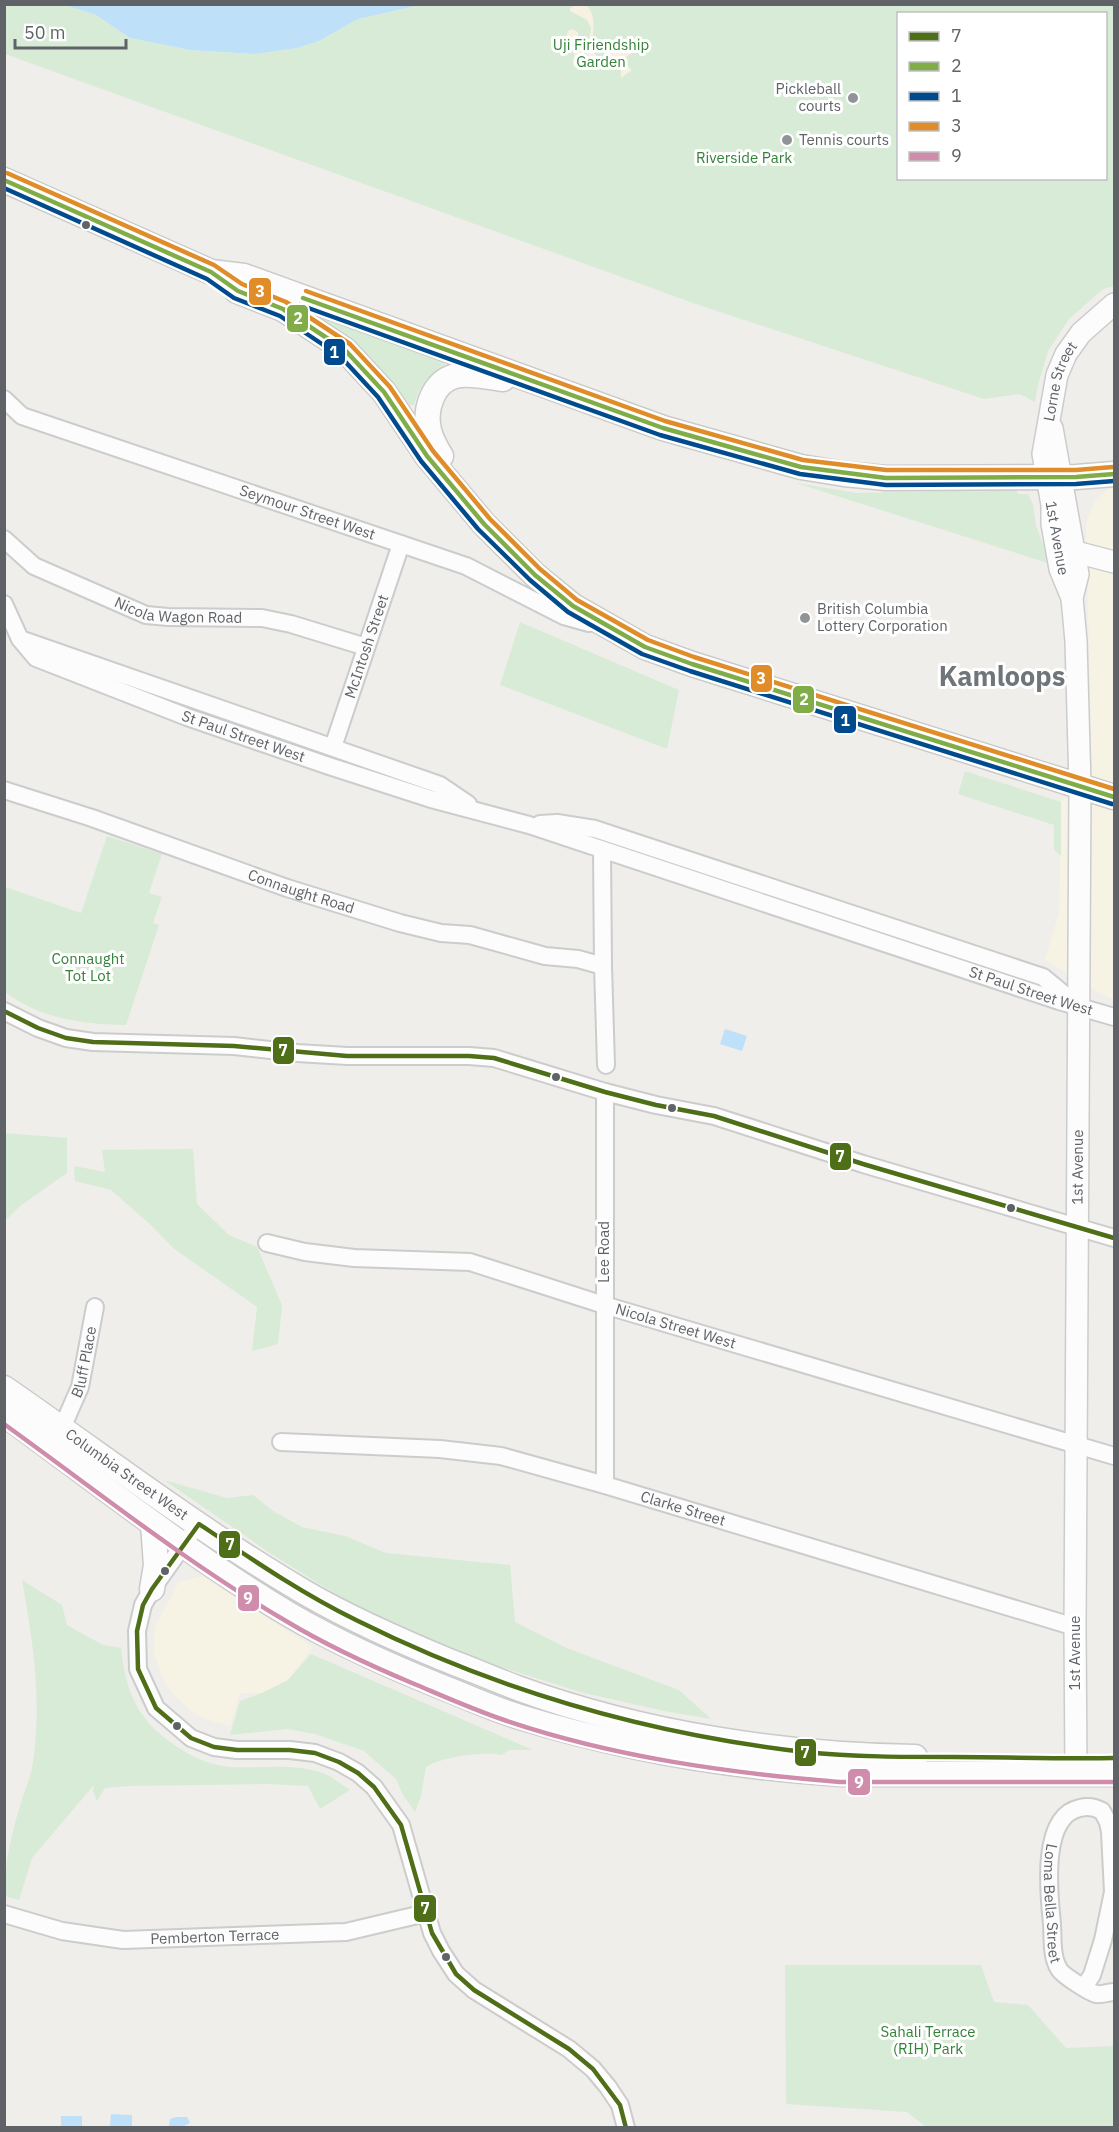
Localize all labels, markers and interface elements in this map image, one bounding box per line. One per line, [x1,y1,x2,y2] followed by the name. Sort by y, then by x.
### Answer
[15,12,126,50] scale bar
[897,12,1107,180] legend
[24,21,66,44] text: 50 m
[951,24,962,47] text: 7
[553,35,649,71] park label: Uji Firiendship Garden
[951,54,962,77] text: 2
[776,79,841,115] place label: Pickleball courts
[951,84,962,107] text: 1
[846,91,860,105] marker: Pickleball courts
[951,114,962,137] text: 3
[799,130,889,149] place label: Tennis courts
[780,133,794,147] marker: Tennis courts
[951,144,962,167] text: 9
[696,148,792,167] park label: Riverside Park
[80,219,92,231] unlabelled marker
[248,277,272,306] line badge: 3
[255,281,265,301] text: 3
[286,304,309,333] line badge: 2
[293,308,303,328] text: 2
[1039,337,1081,423] street label: Lorne Street
[323,338,346,366] line badge: 1
[329,342,339,362] text: 1
[237,480,378,544] street label: Seymour Street West
[1042,499,1073,577] street label: 1st Avenue
[112,592,242,627] street label: Nicola Wagon Road
[340,592,392,701] street label: McIntosh Street
[817,599,948,635] place label: British Columbia Lottery Corporation
[798,611,812,625] marker: British Columbia Lottery Corporation
[939,658,1065,693] district label: Kamloops
[750,664,773,693] line badge: 3
[756,668,766,688] text: 3
[792,685,815,714] line badge: 2
[799,689,809,709] text: 2
[833,705,857,734] line badge: 1
[179,706,308,766] street label: St Paul Street West
[840,710,850,730] text: 1
[245,865,357,917] street label: Connaught Road
[52,949,125,985] park label: Connaught Tot Lot
[967,962,1095,1019] street label: St Paul Street West
[272,1036,295,1065] line badge: 7
[278,1040,288,1060] text: 7
[550,1071,562,1083] unlabelled marker
[666,1102,678,1114] unlabelled marker
[1068,1129,1087,1205] street label: 1st Avenue
[829,1142,852,1171] line badge: 7
[835,1146,845,1166] text: 7
[1005,1202,1017,1214] unlabelled marker
[594,1221,613,1283] street label: Lee Road
[613,1299,738,1353] street label: Nicola Street West
[66,1325,100,1401] street label: Bluff Place
[62,1424,192,1524] street label: Columbia Street West
[638,1486,728,1530] street label: Clarke Street
[218,1530,241,1559] line badge: 7
[225,1534,235,1554] text: 7
[159,1565,171,1577] unlabelled marker
[237,1584,260,1612] line badge: 9
[243,1588,253,1608] text: 9
[1065,1615,1084,1691] street label: 1st Avenue
[171,1720,183,1732] unlabelled marker
[794,1738,817,1767] line badge: 7
[800,1742,810,1762] text: 7
[847,1768,871,1796] line badge: 9
[854,1772,864,1792] text: 9
[1040,1842,1066,1965] street label: Loma Bella Street
[413,1894,437,1923] line badge: 7
[420,1898,430,1918] text: 7
[150,1924,280,1948] street label: Pemberton Terrace
[440,1951,452,1963] unlabelled marker
[880,2022,976,2058] park label: Sahali Terrace (RIH) Park

